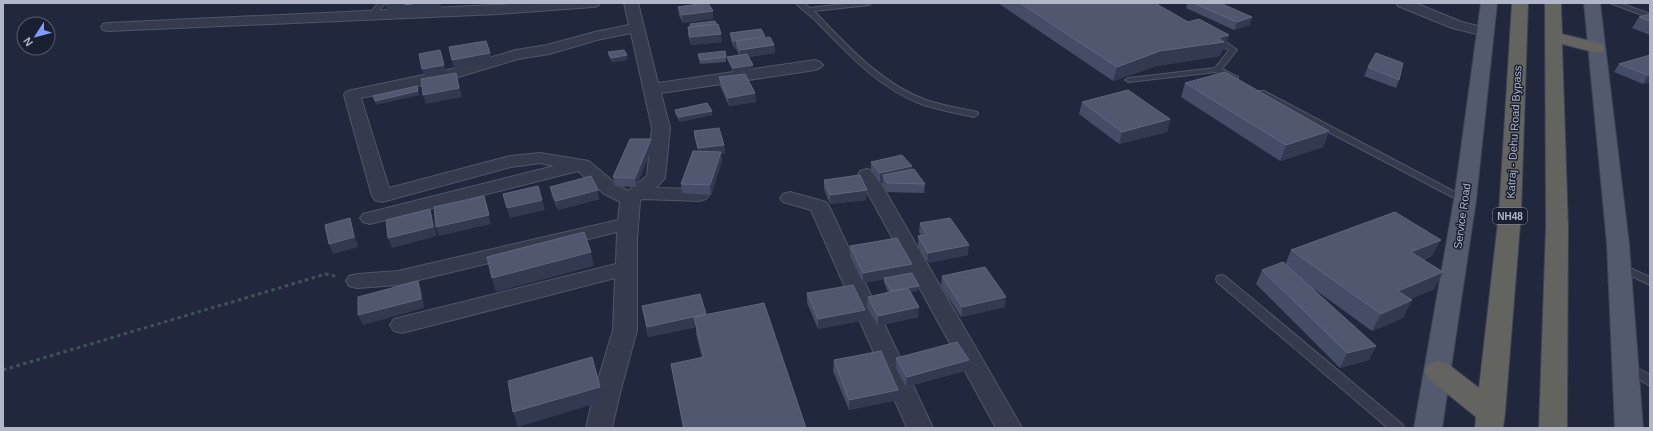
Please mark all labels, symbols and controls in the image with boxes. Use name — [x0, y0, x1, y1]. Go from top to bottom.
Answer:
north arrow — [16, 16, 56, 56]
text: N — [21, 35, 35, 49]
street label: Katraj - Dehu Road Bypass — [1505, 65, 1524, 199]
street label: Service Road — [1451, 182, 1473, 250]
road number: NH48 — [1493, 208, 1527, 224]

